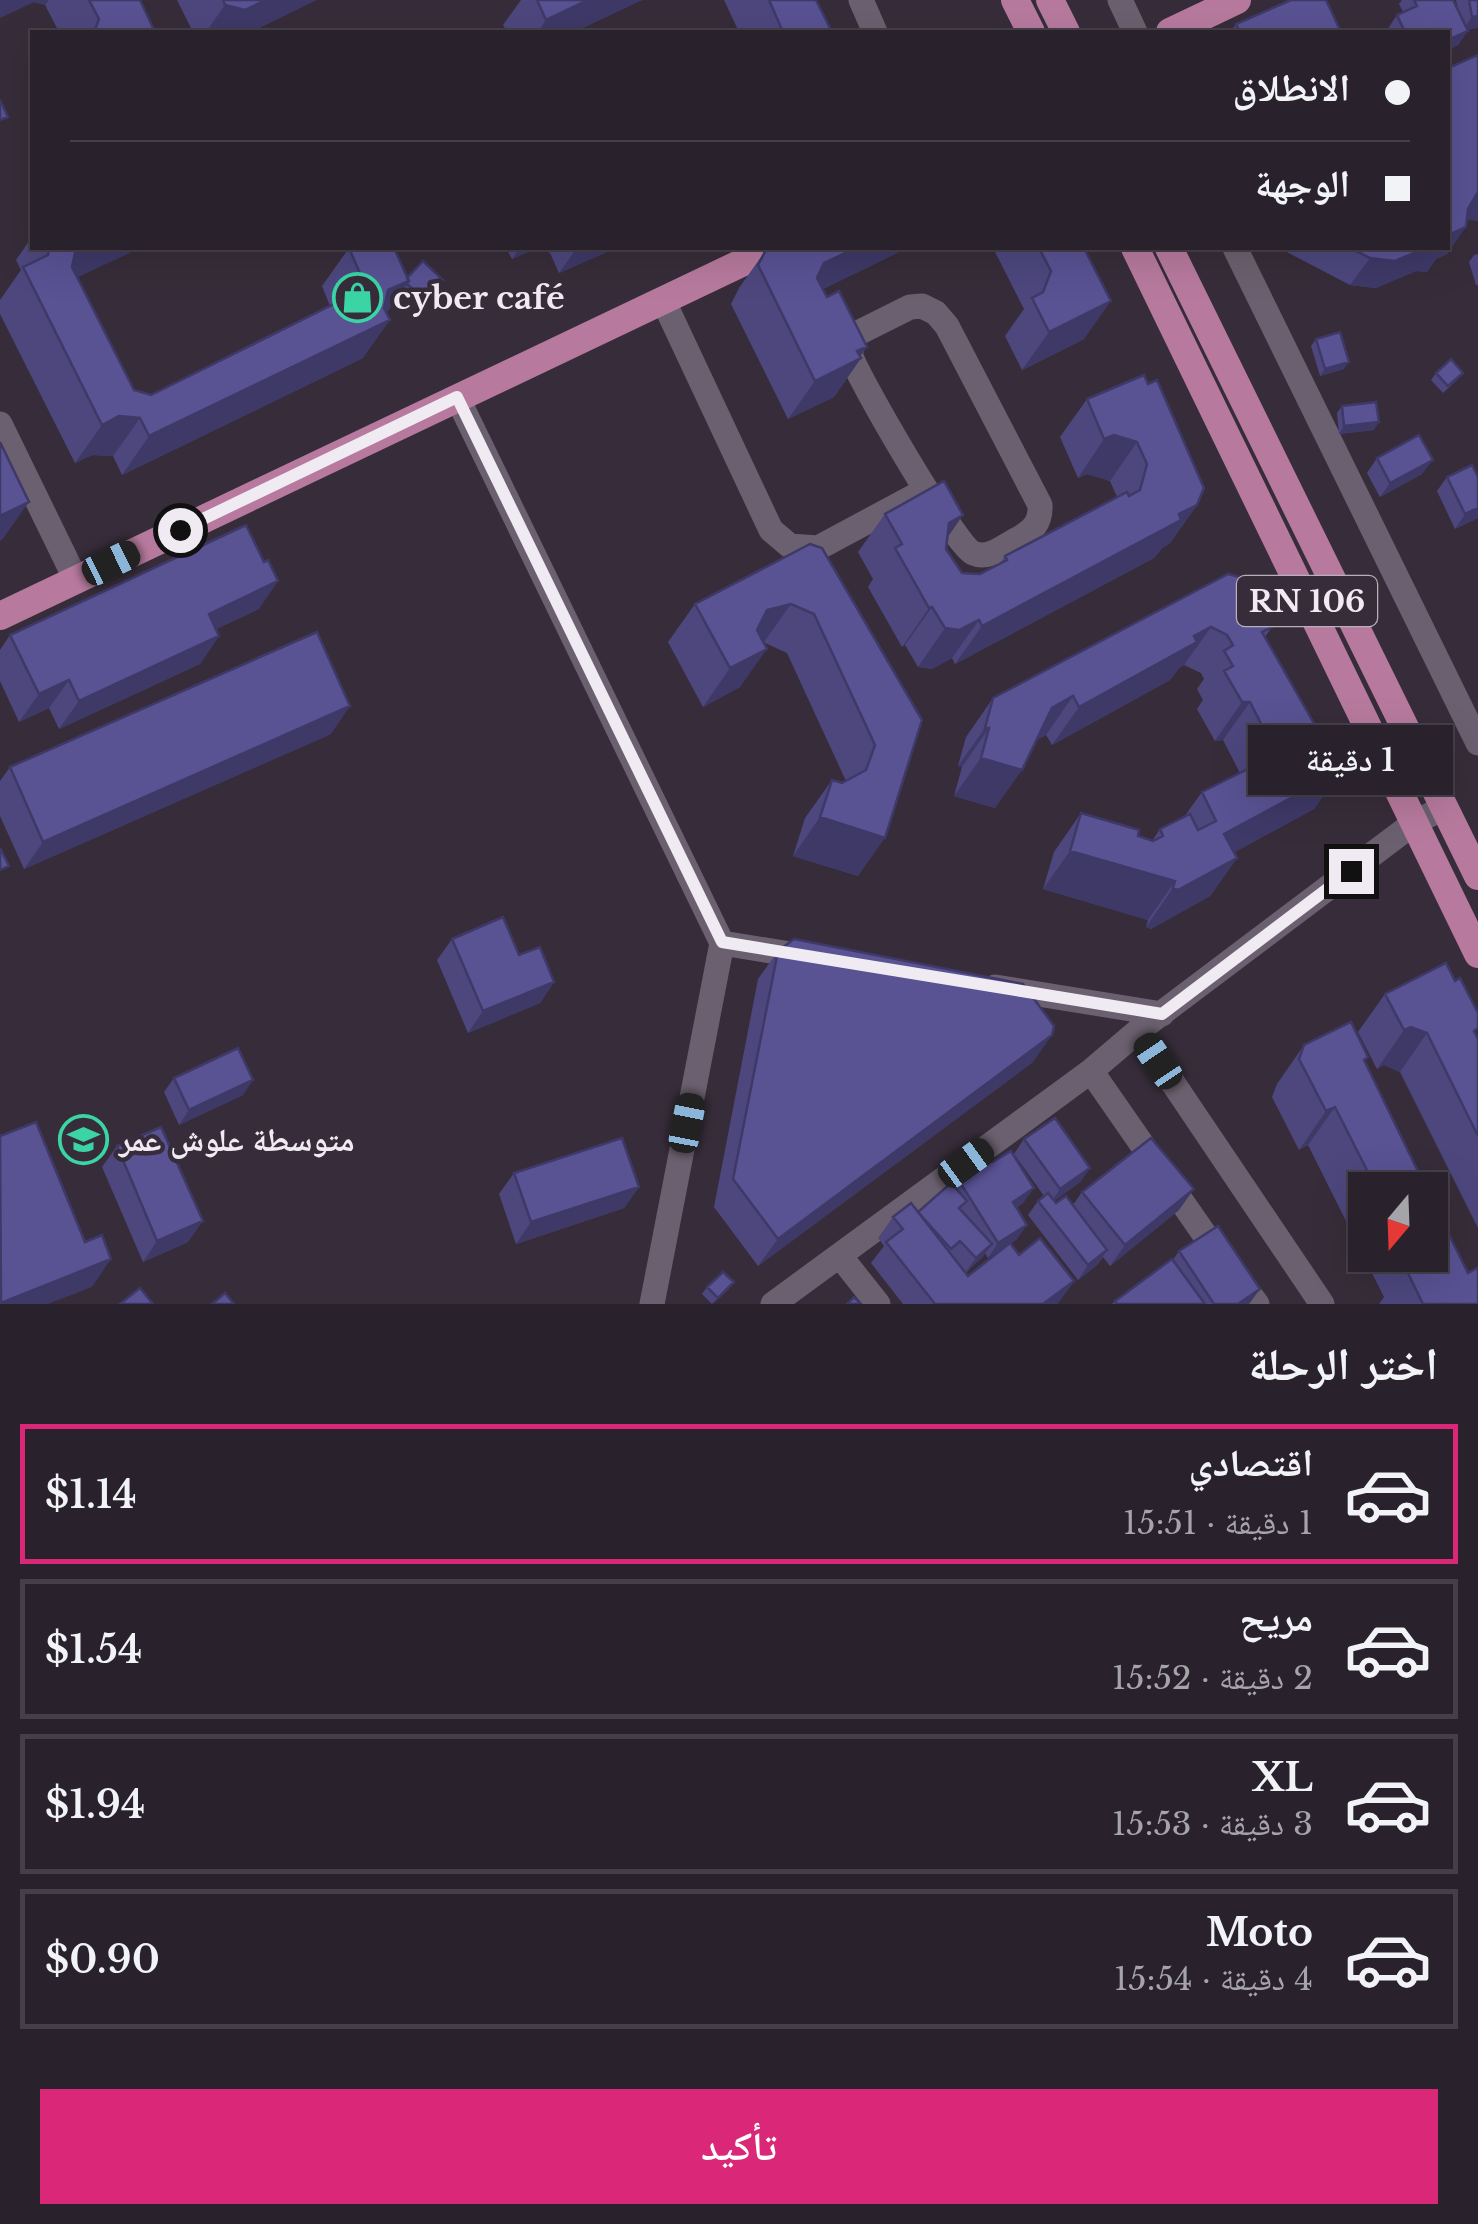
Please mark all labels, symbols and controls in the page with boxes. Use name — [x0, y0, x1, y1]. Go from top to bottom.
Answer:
text: الانطلاق — [1232, 64, 1350, 111]
text: الوجهة — [1255, 160, 1350, 207]
shop icon: cyber café — [332, 272, 384, 324]
place label: cyber café — [393, 278, 565, 318]
route start — [158, 508, 203, 553]
car — [77, 536, 145, 590]
road number: RN 106 — [1237, 576, 1377, 626]
callout: 1 دقيقة — [1248, 726, 1454, 796]
text: 1 دقيقة — [1306, 740, 1395, 780]
route end — [1329, 849, 1374, 894]
car — [1129, 1028, 1187, 1094]
car — [667, 1091, 707, 1155]
school or university icon: متوسطة علوش عمر — [58, 1114, 110, 1166]
place label: متوسطة علوش عمر — [117, 1120, 355, 1160]
car — [933, 1133, 999, 1193]
north arrow — [1348, 1172, 1448, 1272]
map controls — [1348, 1172, 1448, 1272]
text: اختر الرحلة — [1249, 1336, 1438, 1392]
text: اقتصادي — [1189, 1439, 1313, 1486]
icon: car — [1343, 1449, 1433, 1539]
text: $1.14 — [45, 1471, 137, 1518]
text: 1 دقيقة · 15:51 — [1123, 1503, 1313, 1543]
text: مريح — [1239, 1594, 1313, 1641]
icon: car — [1343, 1604, 1433, 1694]
text: $1.54 — [45, 1626, 142, 1673]
text: 2 دقيقة · 15:52 — [1112, 1658, 1313, 1698]
text: XL — [1252, 1754, 1313, 1801]
icon: car — [1343, 1759, 1433, 1849]
text: $1.94 — [45, 1781, 145, 1828]
text: 3 دقيقة · 15:53 — [1112, 1804, 1313, 1844]
text: Moto — [1206, 1909, 1313, 1956]
icon: car — [1343, 1914, 1433, 2004]
text: $0.90 — [45, 1936, 160, 1983]
text: 4 دقيقة · 15:54 — [1114, 1959, 1313, 1999]
button: تأكيد — [40, 2089, 1438, 2204]

